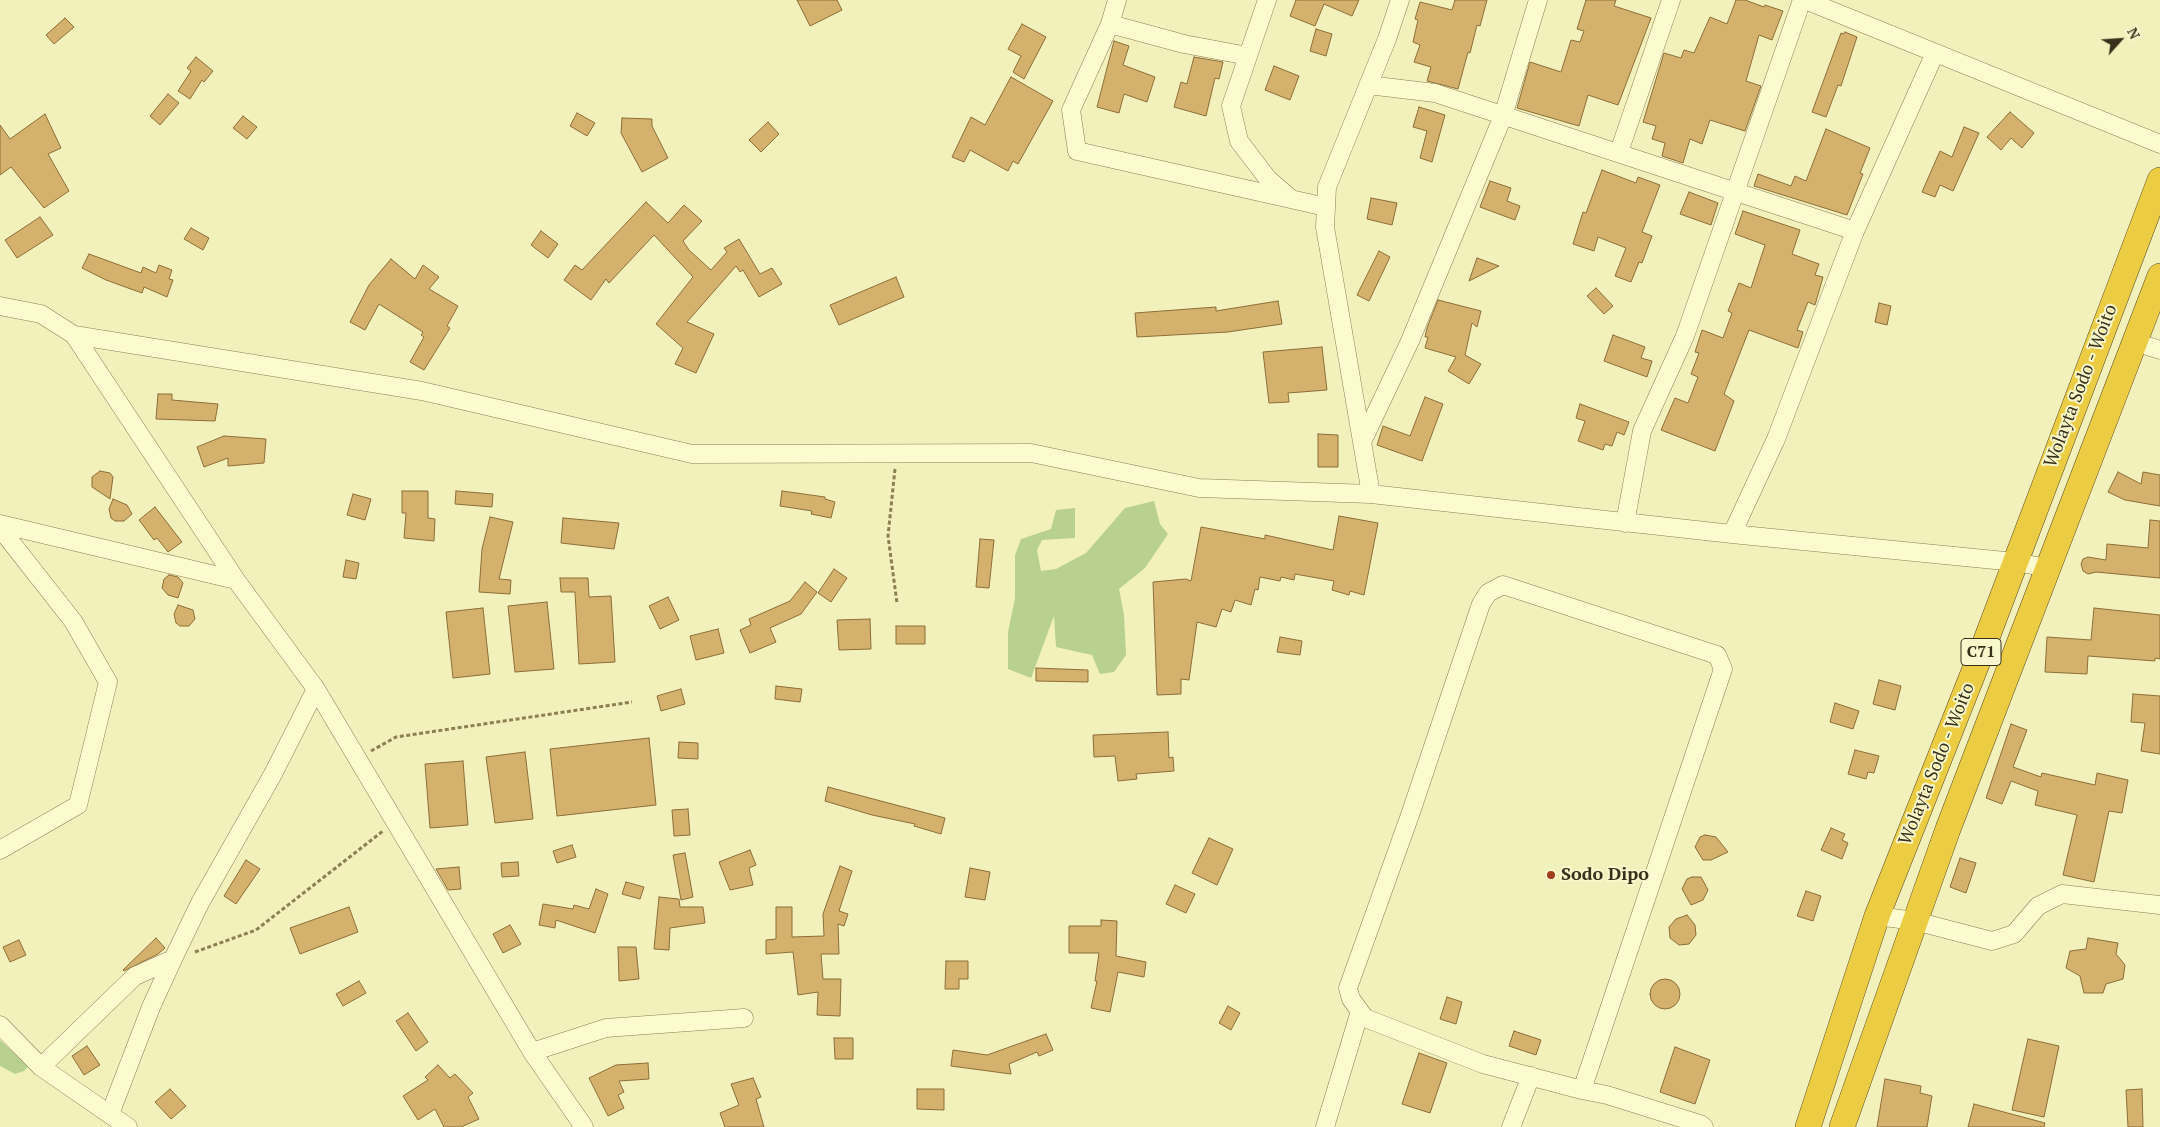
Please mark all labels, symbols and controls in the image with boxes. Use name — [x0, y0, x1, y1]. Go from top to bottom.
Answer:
north arrow — [2095, 15, 2145, 65]
text: N — [2123, 24, 2145, 42]
street label: Wolayta Sodo - Woito — [2040, 301, 2122, 471]
road number: C71 — [1961, 638, 2001, 666]
street label: Wolayta Sodo - Woito — [1895, 680, 1979, 848]
place label: Sodo Dipo — [1561, 864, 1649, 886]
marker: Sodo Dipo — [1545, 869, 1557, 881]

